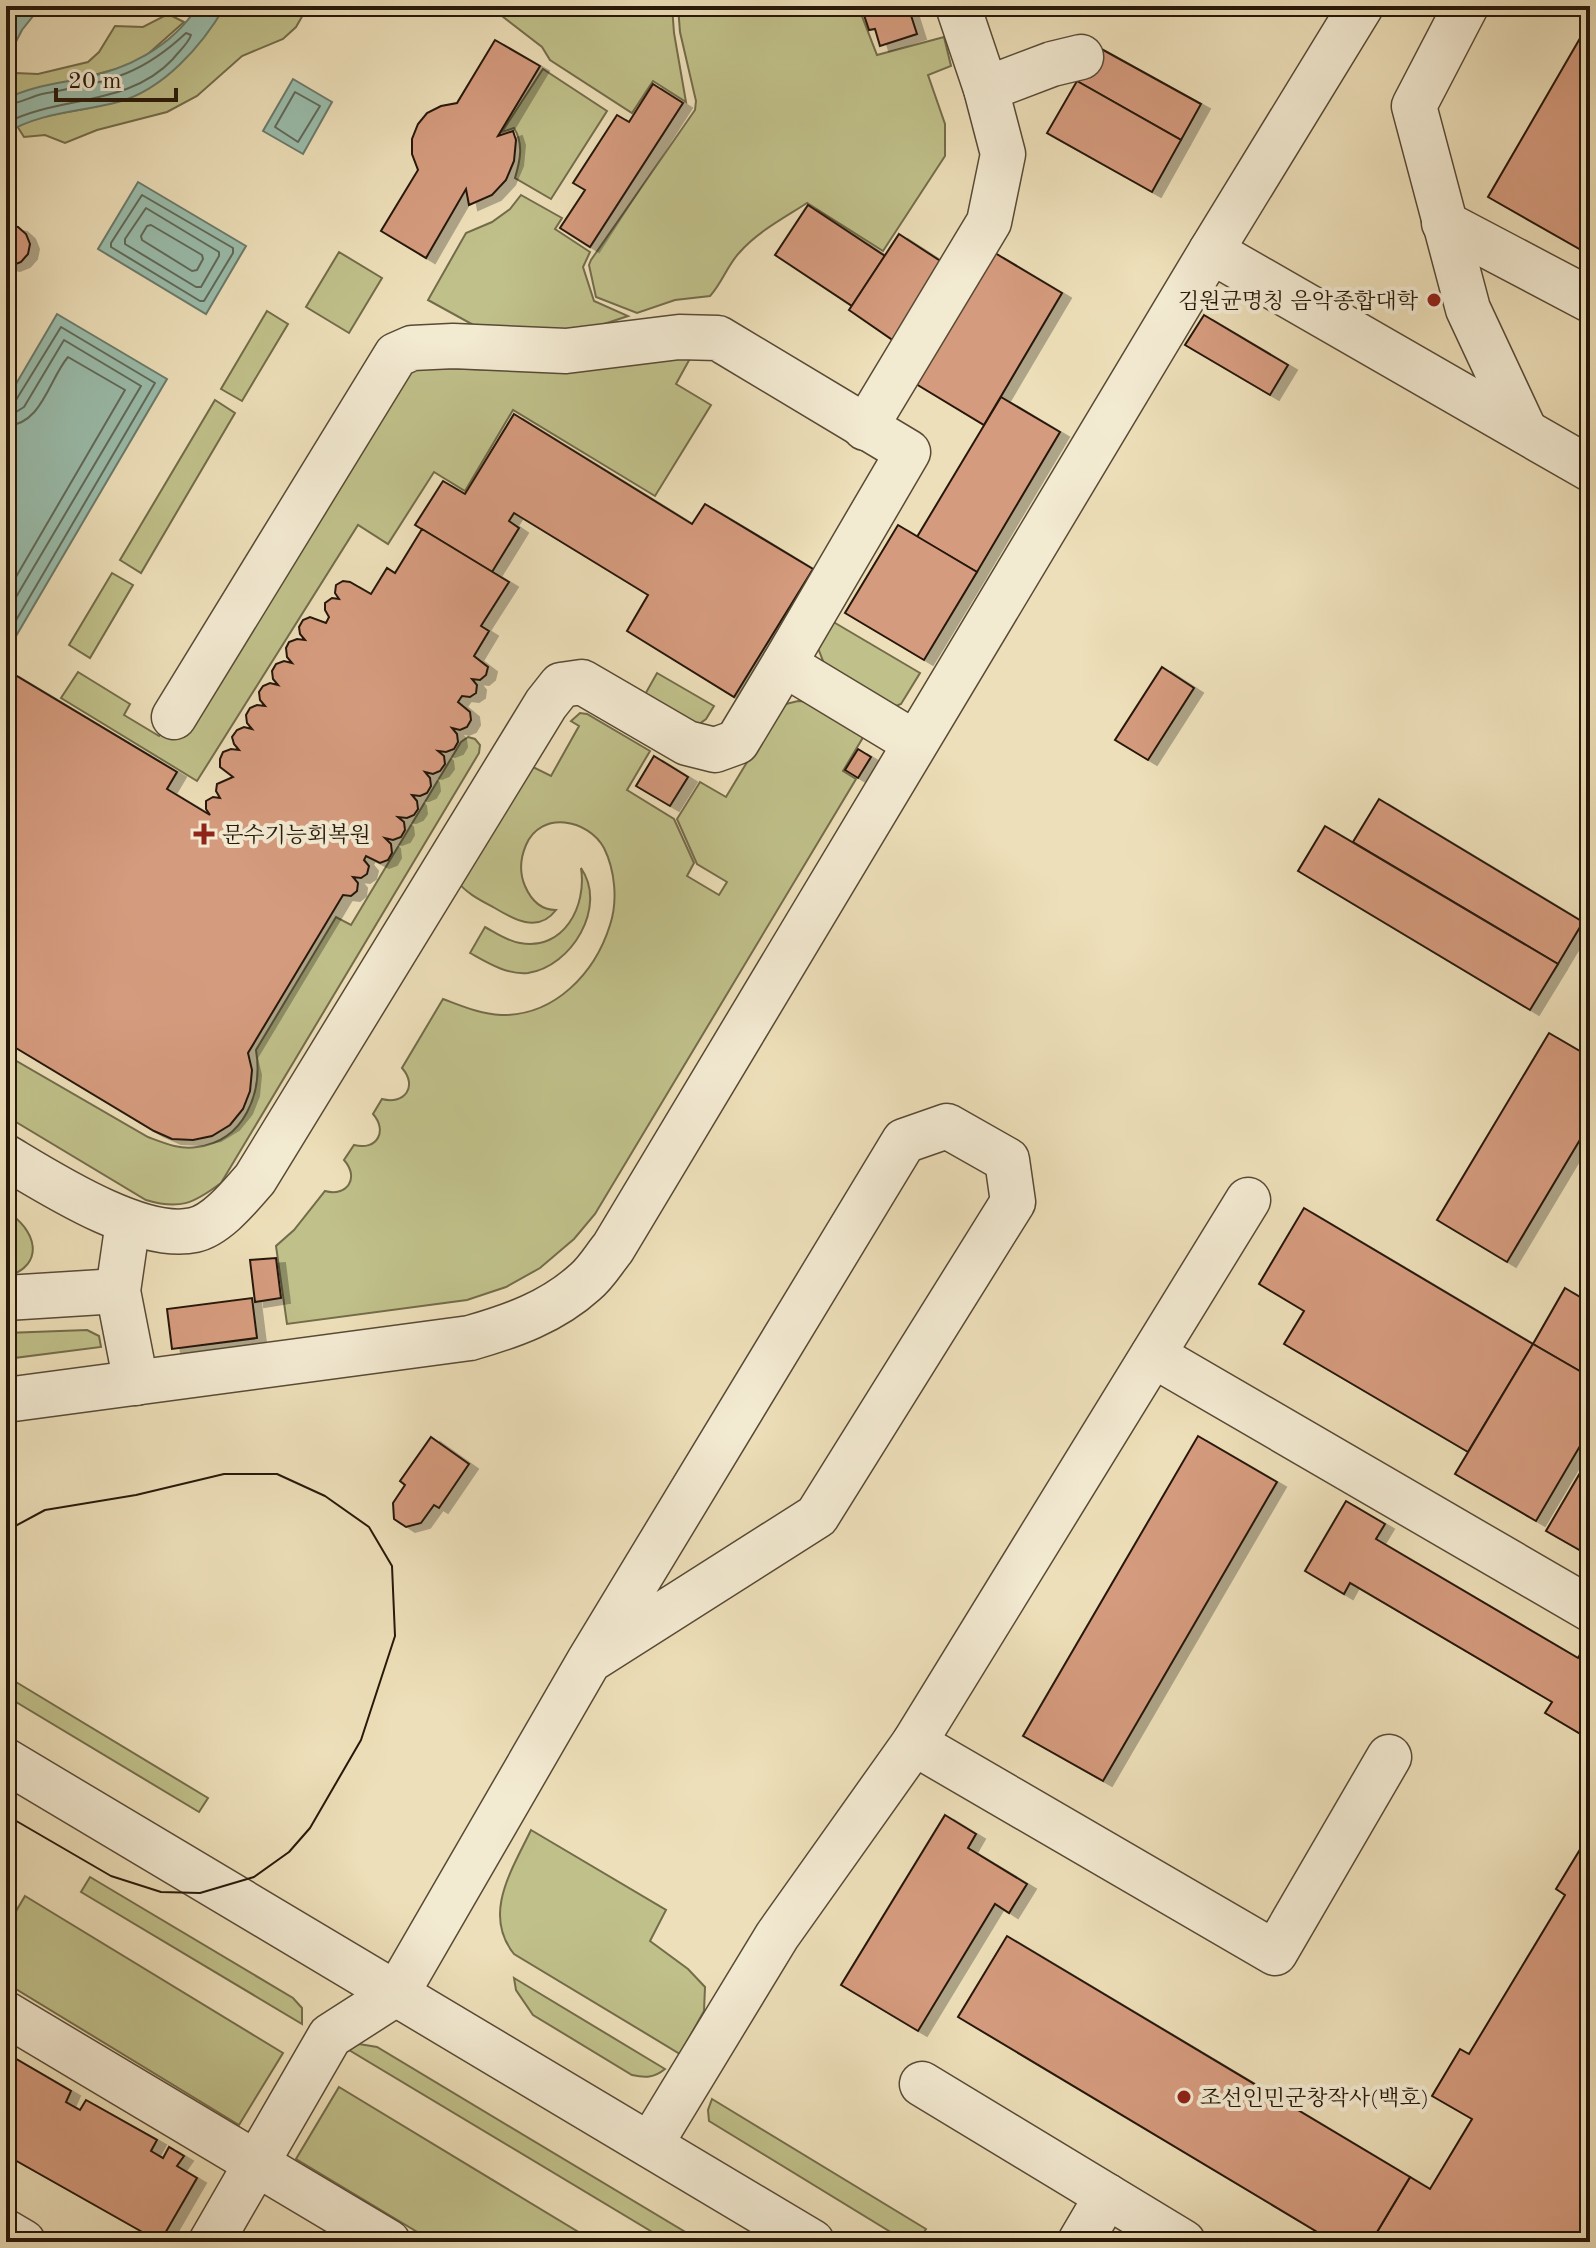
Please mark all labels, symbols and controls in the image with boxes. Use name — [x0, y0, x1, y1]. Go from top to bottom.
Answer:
scale bar — [56, 52, 176, 102]
text: 20 m — [68, 70, 122, 94]
place label: 김원균명칭 음악종합대학 — [1178, 290, 1419, 313]
marker: 김원균명칭 음악종합대학 — [1425, 291, 1443, 309]
marker: 문수기능회복원 — [193, 823, 215, 845]
place label: 문수기능회복원 — [222, 823, 371, 847]
place label: 조선인민군창작사(백호) — [1200, 2087, 1429, 2110]
marker: 조선인민군창작사(백호) — [1175, 2088, 1193, 2106]

